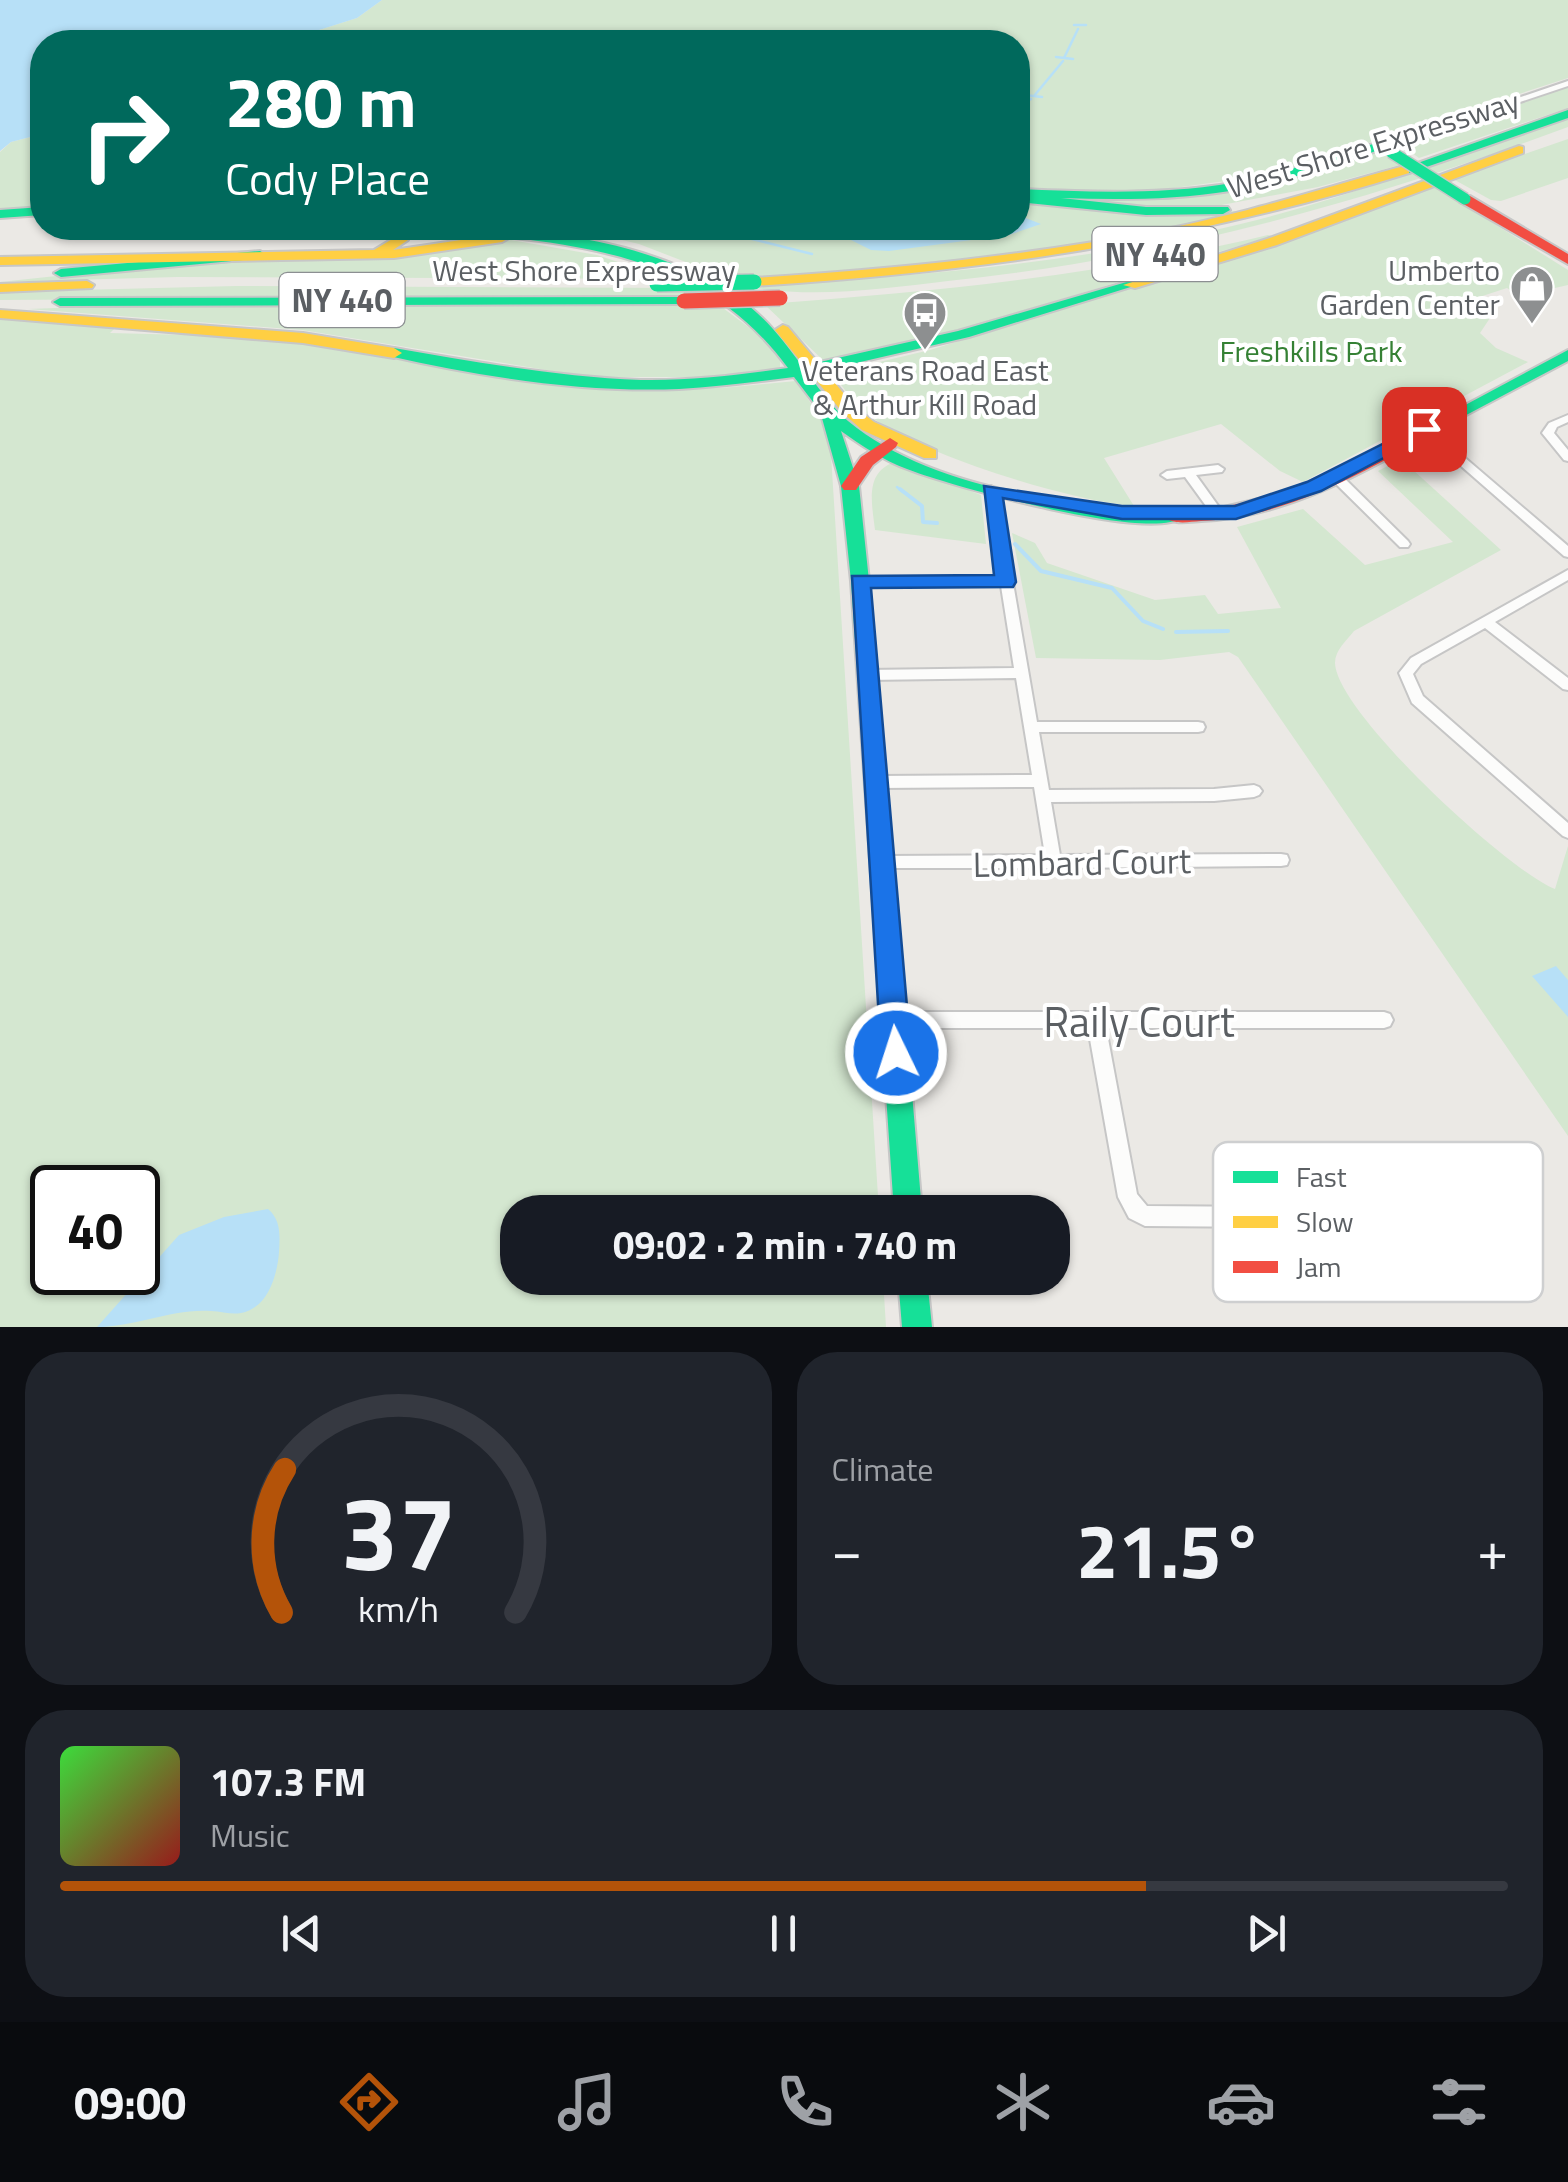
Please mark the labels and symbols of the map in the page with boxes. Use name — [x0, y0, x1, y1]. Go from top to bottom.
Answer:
street label: West Shore Expressway — [1221, 78, 1525, 210]
road number: NY 440 — [1092, 227, 1218, 281]
street label: West Shore Expressway — [432, 247, 736, 293]
place label: Umberto Garden Center — [1320, 247, 1500, 327]
shop icon: Umberto Garden Center — [1509, 264, 1555, 325]
road number: NY 440 — [280, 273, 404, 327]
bus stop icon: Veterans Road East & Arthur Kill Road — [902, 290, 948, 351]
park label: Freshkills Park — [1219, 328, 1403, 374]
place label: Veterans Road East & Arthur Kill Road — [802, 347, 1049, 427]
pin — [1382, 387, 1467, 472]
street label: Lombard Court — [972, 833, 1192, 891]
street label: Raily Court — [1043, 989, 1235, 1053]
position arrow — [844, 1001, 948, 1105]
legend — [1213, 1142, 1543, 1302]
text: Fast — [1296, 1155, 1347, 1198]
speed limit sign: 40 — [30, 1165, 160, 1295]
text: Slow — [1296, 1200, 1354, 1243]
text: Jam — [1296, 1245, 1342, 1288]

